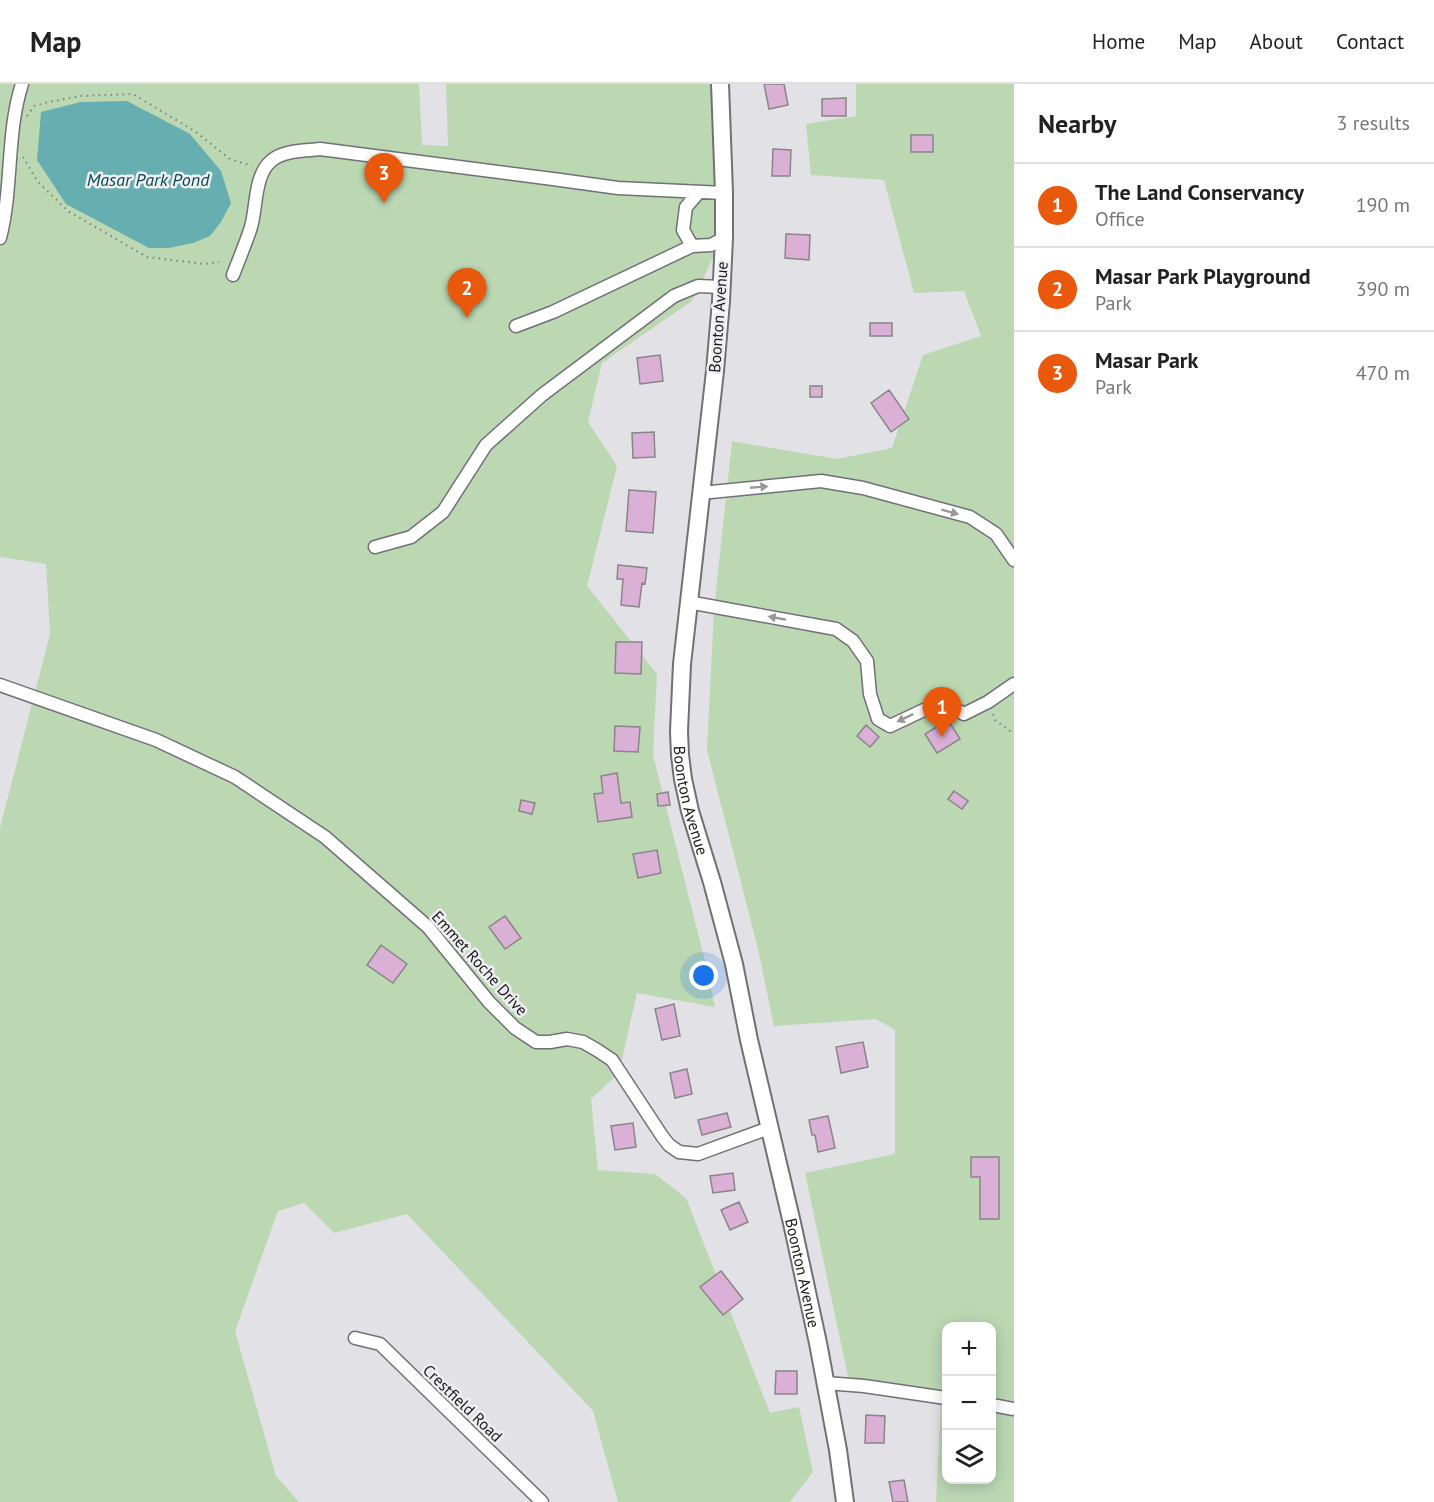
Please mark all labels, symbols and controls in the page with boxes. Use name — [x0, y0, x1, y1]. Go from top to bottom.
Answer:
text: Map — [30, 23, 81, 60]
text: Home — [1092, 28, 1145, 55]
text: Map — [1178, 28, 1217, 55]
text: About — [1250, 28, 1303, 55]
text: Contact — [1336, 28, 1404, 55]
text: Nearby — [1038, 107, 1116, 140]
text: 3 results — [1337, 110, 1410, 136]
pin: 3 — [364, 154, 404, 203]
water label: Masar Park Pond — [87, 168, 210, 191]
text: The Land Conservancy — [1095, 178, 1304, 206]
text: 1 — [1052, 192, 1063, 218]
text: 190 m — [1356, 192, 1410, 218]
text: Office — [1095, 206, 1145, 232]
street label: Boonton Avenue — [704, 261, 732, 373]
text: Masar Park Playground — [1095, 262, 1311, 290]
pin: 2 — [448, 268, 486, 318]
text: 2 — [1052, 276, 1063, 302]
text: 390 m — [1356, 276, 1410, 302]
text: Park — [1095, 290, 1132, 316]
text: Masar Park — [1095, 346, 1198, 374]
text: 3 — [1052, 360, 1063, 386]
text: 470 m — [1356, 360, 1410, 386]
text: Park — [1095, 374, 1132, 400]
one-way arrow — [749, 482, 768, 492]
one-way arrow — [941, 507, 959, 517]
one-way arrow — [768, 613, 787, 622]
pin: 1 — [922, 688, 962, 737]
one-way arrow — [897, 714, 914, 723]
street label: Boonton Avenue — [670, 745, 713, 857]
street label: Emmet Roche Drive — [428, 907, 532, 1019]
your location — [689, 961, 718, 990]
street label: Boonton Avenue — [781, 1216, 824, 1330]
map controls — [942, 1322, 996, 1484]
button: + — [942, 1322, 996, 1376]
street label: Crestfield Road — [419, 1360, 507, 1446]
button: − — [942, 1376, 996, 1430]
button: layers — [942, 1430, 996, 1484]

